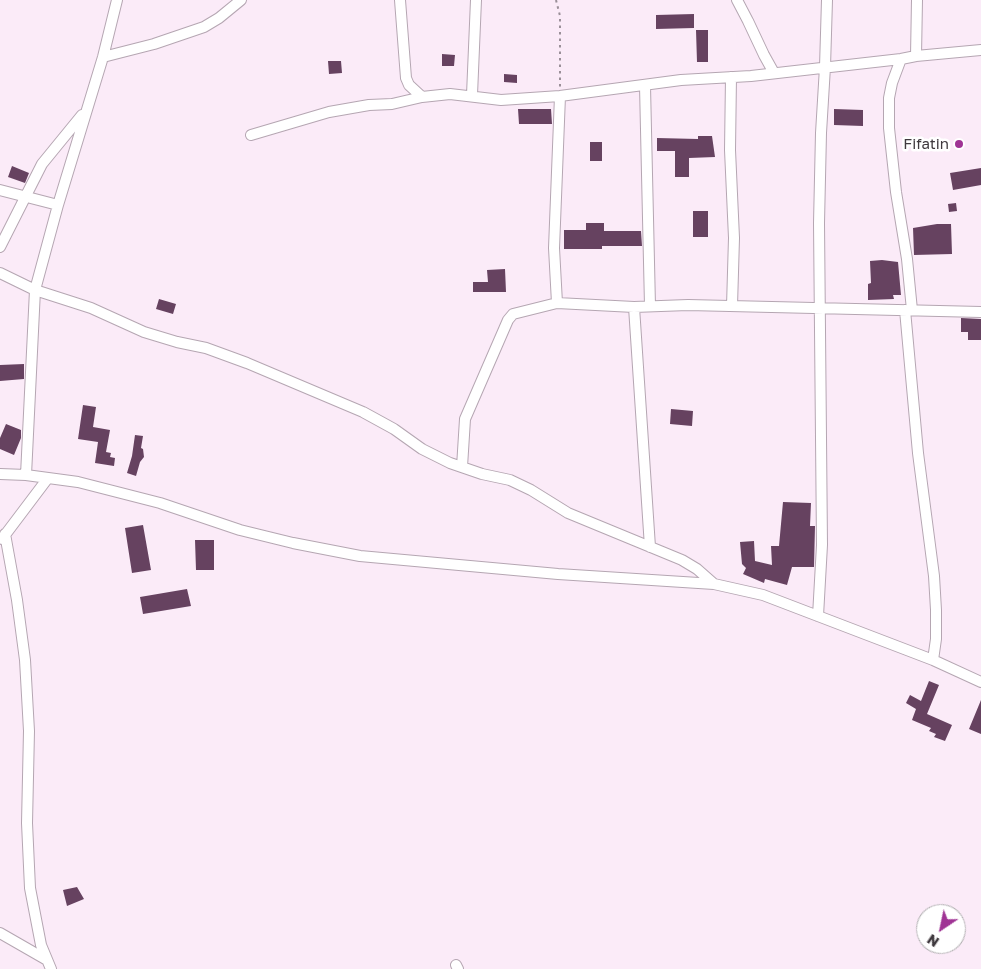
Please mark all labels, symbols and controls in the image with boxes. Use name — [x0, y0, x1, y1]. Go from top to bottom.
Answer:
place label: Fifatin — [903, 135, 949, 153]
marker: Fifatin — [953, 138, 965, 150]
north arrow — [916, 904, 966, 954]
text: N — [924, 931, 942, 951]

